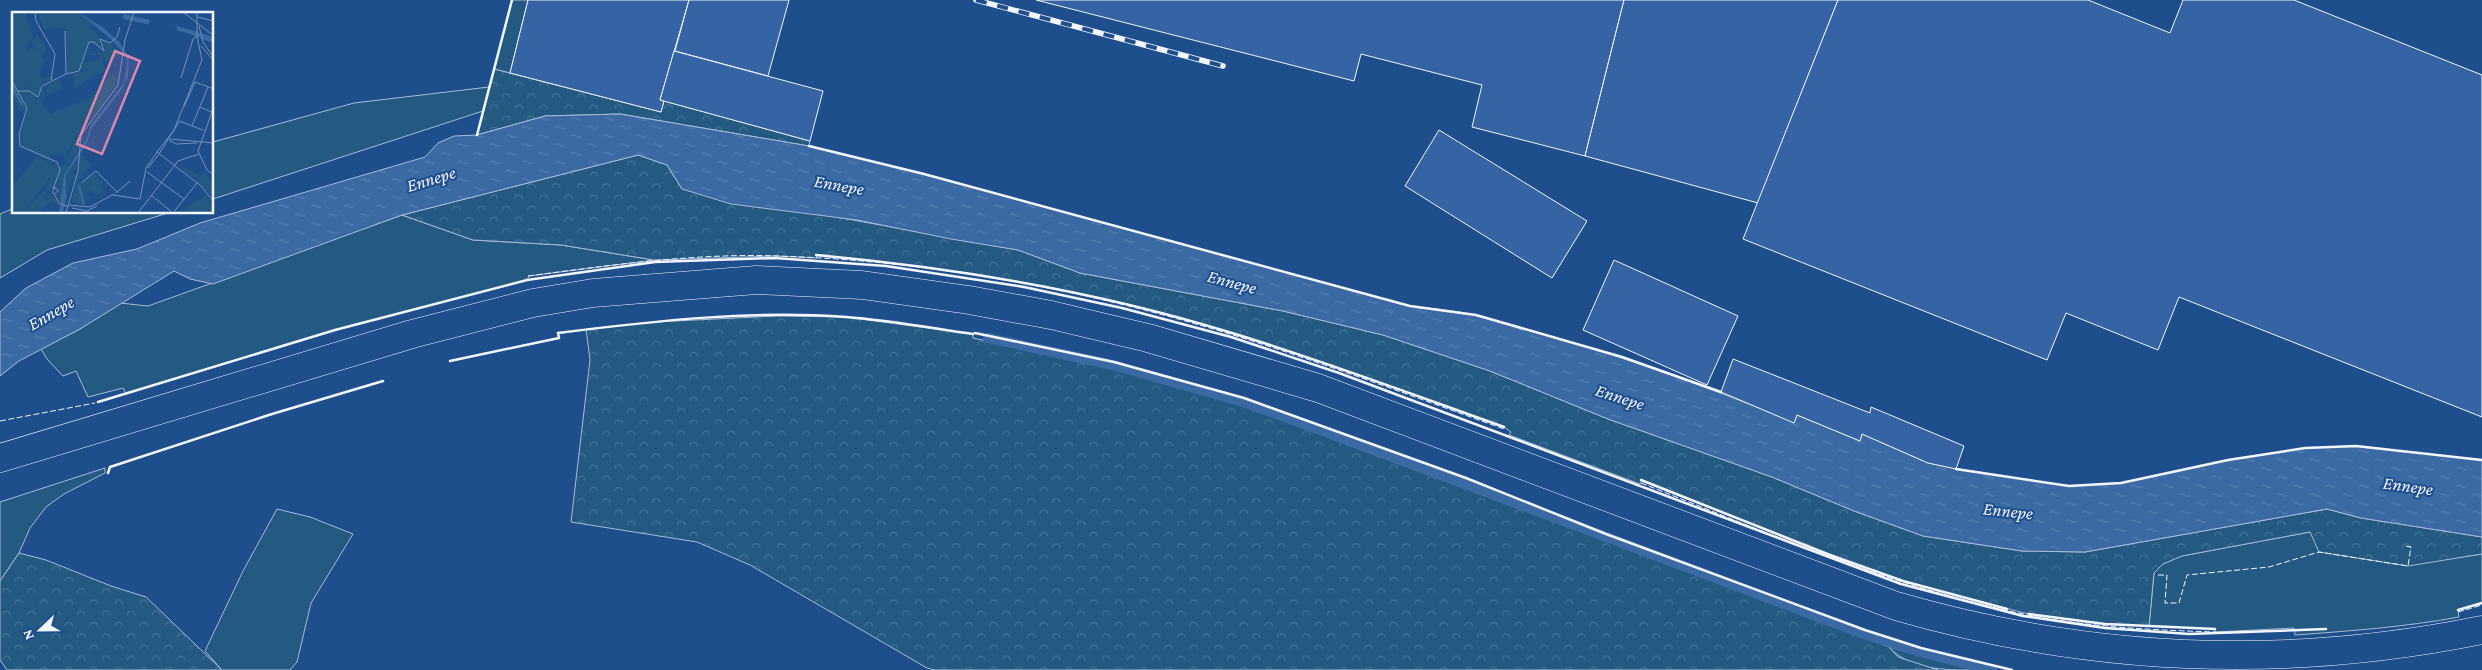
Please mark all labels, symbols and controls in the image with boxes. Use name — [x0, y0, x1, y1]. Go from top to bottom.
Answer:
inset map — [12, 12, 214, 214]
water label: Ennepe — [404, 162, 458, 196]
water label: Ennepe — [813, 171, 866, 199]
water label: Ennepe — [1205, 266, 1259, 298]
water label: Ennepe — [24, 292, 78, 334]
water label: Ennepe — [1593, 380, 1647, 414]
water label: Ennepe — [2382, 473, 2434, 499]
water label: Ennepe — [1982, 498, 2034, 524]
north arrow — [15, 605, 65, 655]
text: N — [19, 627, 37, 642]

